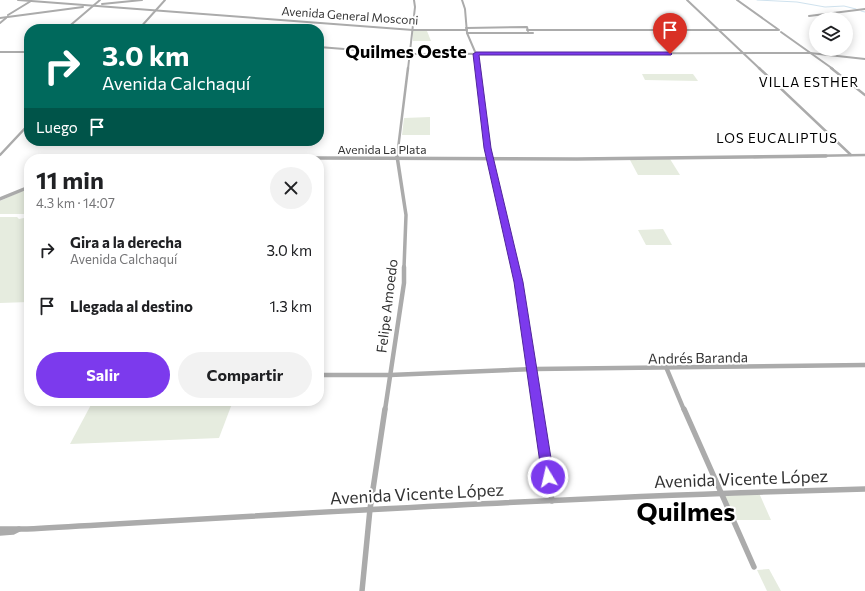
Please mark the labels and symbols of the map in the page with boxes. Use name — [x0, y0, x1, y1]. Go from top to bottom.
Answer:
street label: Avenida General Mosconi — [281, 3, 419, 27]
pin — [653, 13, 687, 54]
district label: Quilmes Oeste — [345, 40, 467, 62]
district label: VILLA ESTHER — [759, 74, 859, 90]
district label: LOS EUCALIPTUS — [716, 130, 838, 146]
street label: Avenida La Plata — [337, 142, 427, 156]
street label: Felipe Amoedo — [372, 258, 401, 354]
street label: Andrés Baranda — [648, 348, 748, 367]
position arrow — [527, 456, 569, 498]
street label: Avenida Vicente López — [654, 465, 828, 492]
street label: Avenida Vicente López — [329, 478, 504, 509]
district label: Quilmes — [637, 495, 735, 526]

